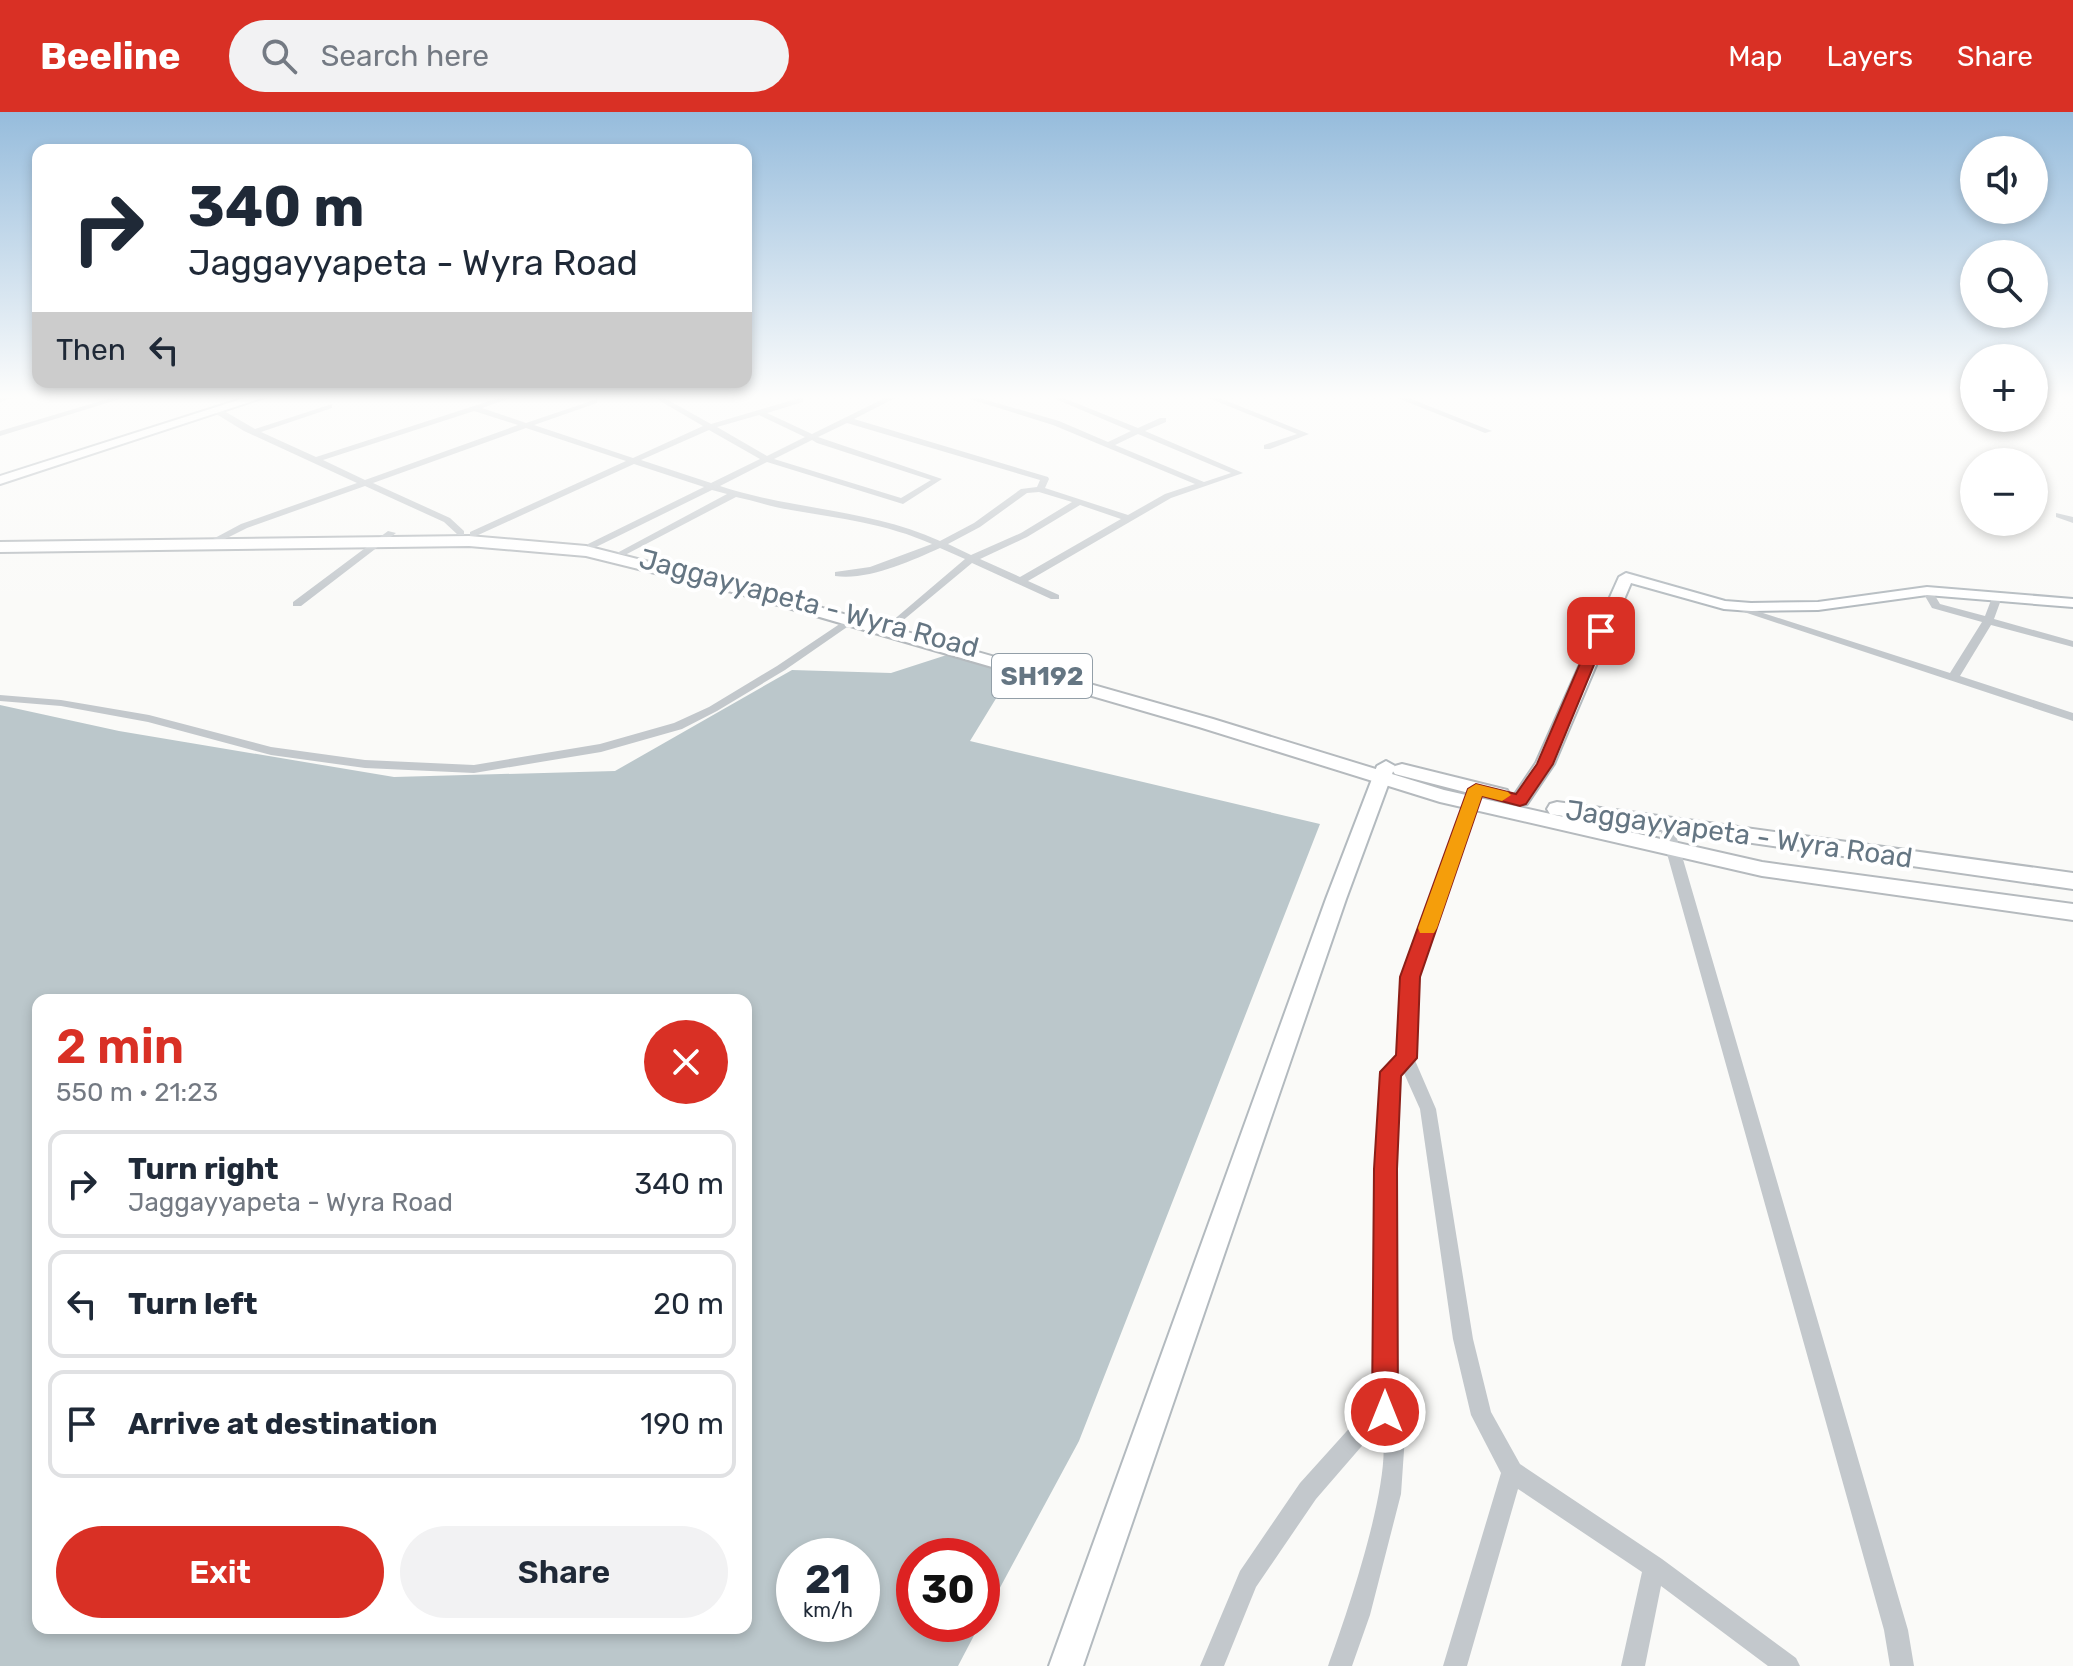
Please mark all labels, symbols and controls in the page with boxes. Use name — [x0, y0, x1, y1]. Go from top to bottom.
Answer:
search box — [229, 20, 789, 92]
text: Beeline — [40, 33, 181, 79]
icon: search — [257, 34, 301, 78]
text: Search here — [321, 38, 489, 74]
text: Map — [1728, 40, 1783, 73]
text: Layers — [1827, 40, 1913, 73]
text: Share — [1957, 40, 2033, 73]
map controls — [1960, 136, 2048, 536]
button: sound — [1960, 136, 2048, 224]
text: 340 m — [188, 174, 364, 240]
icon: right — [56, 176, 160, 280]
button: search — [1960, 240, 2048, 328]
text: Jaggayyapeta - Wyra Road — [188, 241, 638, 284]
icon: left — [142, 328, 186, 372]
text: Then — [56, 332, 126, 368]
button: + — [1960, 344, 2048, 432]
button: − — [1960, 448, 2048, 536]
street label: Jaggayyapeta - Wyra Road — [636, 542, 982, 664]
pin — [1567, 597, 1635, 665]
icon: arrive — [1579, 609, 1623, 653]
road number: SH192 — [992, 654, 1092, 698]
street label: Jaggayyapeta - Wyra Road — [1563, 793, 1915, 875]
text: 2 min — [56, 1018, 184, 1075]
button: close — [644, 1020, 728, 1104]
text: 550 m · 21:23 — [56, 1077, 218, 1108]
text: Turn right — [128, 1151, 279, 1187]
icon: right — [60, 1162, 104, 1206]
text: 340 m — [634, 1166, 724, 1202]
text: Jaggayyapeta - Wyra Road — [128, 1187, 453, 1218]
icon: left — [60, 1282, 104, 1326]
text: Turn left — [128, 1286, 258, 1322]
text: 20 m — [653, 1286, 724, 1322]
position arrow — [1343, 1370, 1427, 1454]
icon: arrive — [60, 1402, 104, 1446]
text: Arrive at destination — [128, 1406, 438, 1442]
text: 190 m — [640, 1406, 724, 1442]
button: Exit — [56, 1526, 384, 1618]
button: Share — [400, 1526, 728, 1618]
speed limit sign: 30 — [896, 1538, 1000, 1642]
text: 21 — [805, 1556, 851, 1603]
text: km/h — [803, 1598, 853, 1622]

